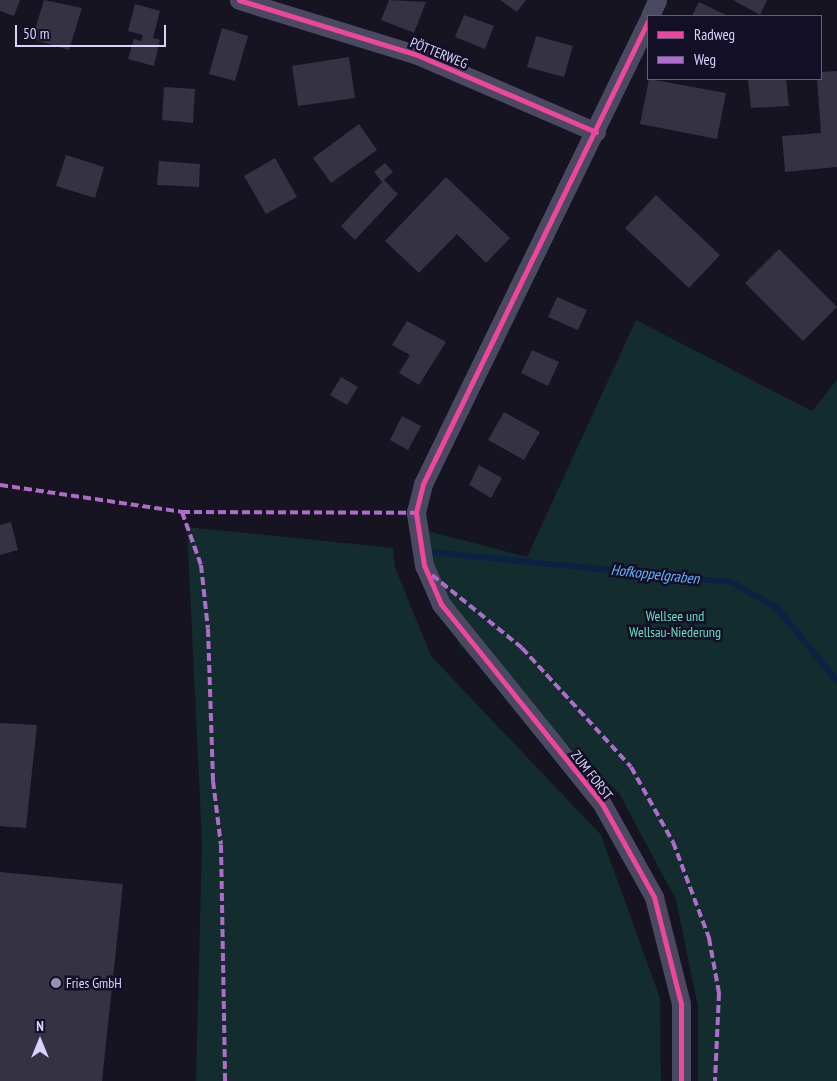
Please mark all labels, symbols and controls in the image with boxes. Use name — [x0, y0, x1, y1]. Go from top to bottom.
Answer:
scale bar — [18, 15, 169, 47]
legend — [647, 15, 822, 80]
text: 50 m — [23, 24, 49, 43]
text: Radweg — [694, 25, 735, 44]
street label: PÖTTERWEG — [408, 34, 470, 72]
text: Weg — [694, 50, 716, 69]
water label: Hofkoppelgraben — [610, 560, 700, 588]
park label: Wellsee und Wellsau-Niederung — [629, 608, 721, 640]
street label: ZUM FORST — [568, 747, 616, 803]
place label: Fries GmbH — [66, 975, 122, 991]
marker: Fries GmbH — [50, 977, 62, 989]
north arrow — [15, 1016, 65, 1066]
text: N — [36, 1017, 44, 1035]

